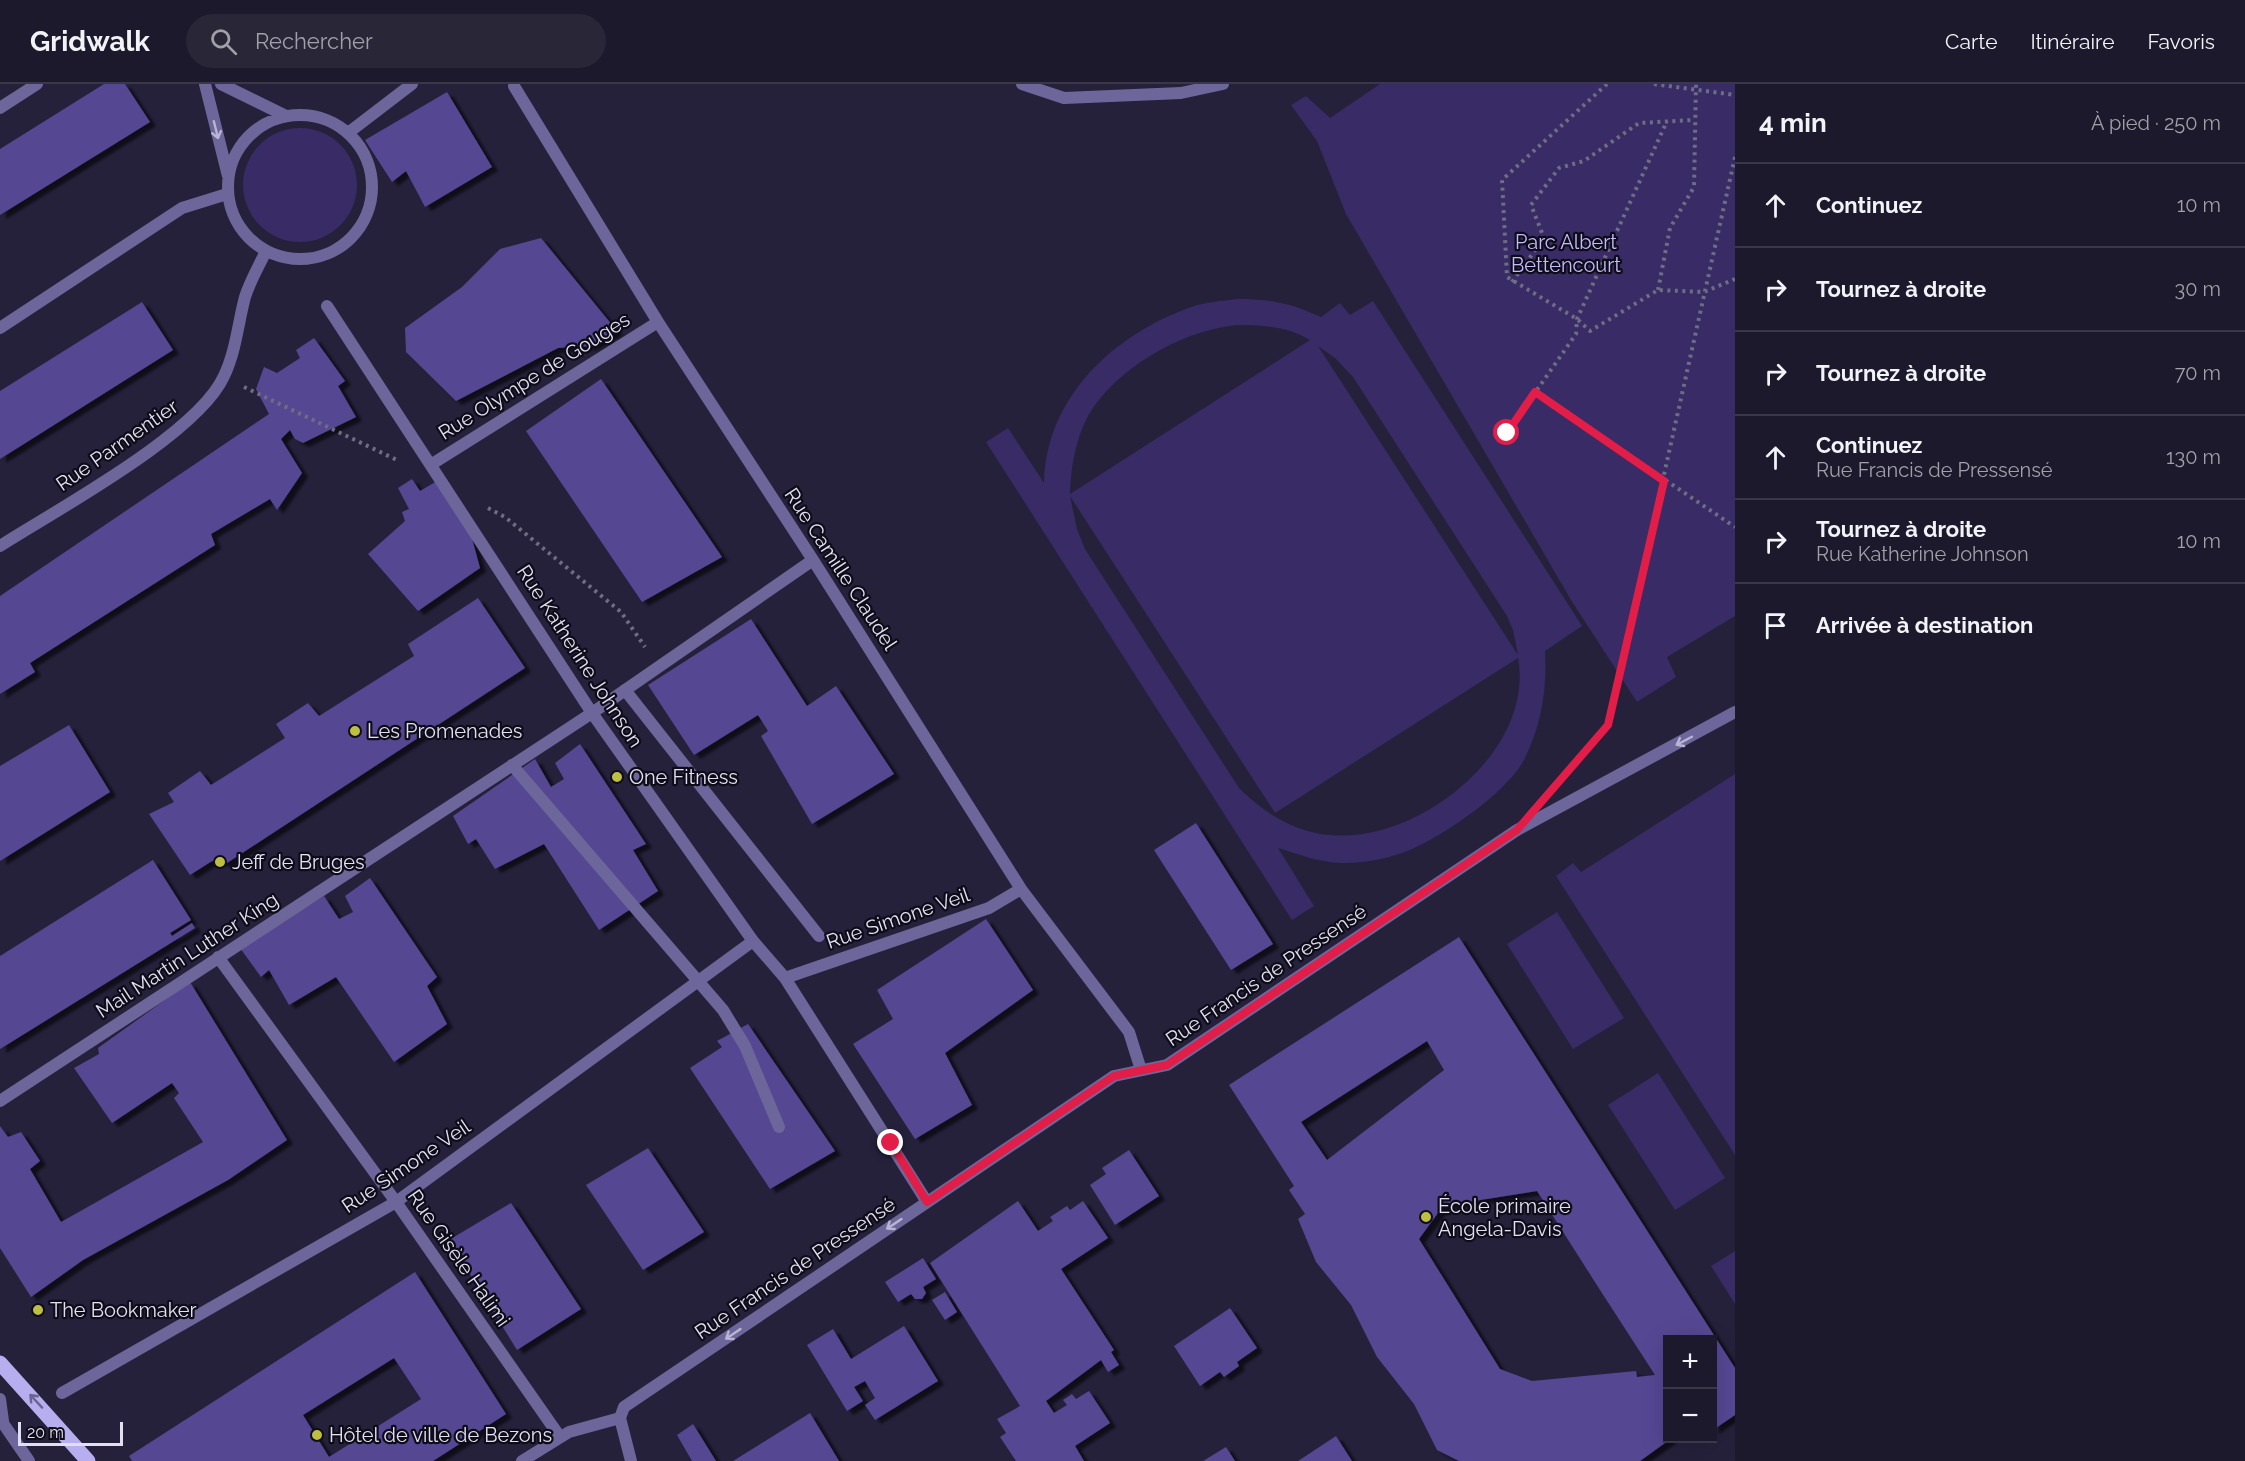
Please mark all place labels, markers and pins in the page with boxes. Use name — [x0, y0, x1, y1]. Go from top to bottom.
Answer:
place label: Les Promenades — [367, 719, 523, 743]
marker: Les Promenades — [348, 724, 362, 738]
place label: One Fitness — [629, 765, 738, 789]
marker: One Fitness — [610, 770, 624, 784]
place label: Jeff de Bruges — [232, 850, 365, 874]
marker: Jeff de Bruges — [213, 855, 227, 869]
place label: École primaire Angela-Davis — [1438, 1194, 1571, 1241]
marker: École primaire Angela-Davis — [1419, 1210, 1433, 1224]
place label: The Bookmaker — [50, 1298, 197, 1322]
marker: The Bookmaker — [31, 1303, 45, 1317]
place label: Hôtel de ville de Bezons — [329, 1423, 552, 1447]
marker: Hôtel de ville de Bezons — [310, 1428, 324, 1442]

